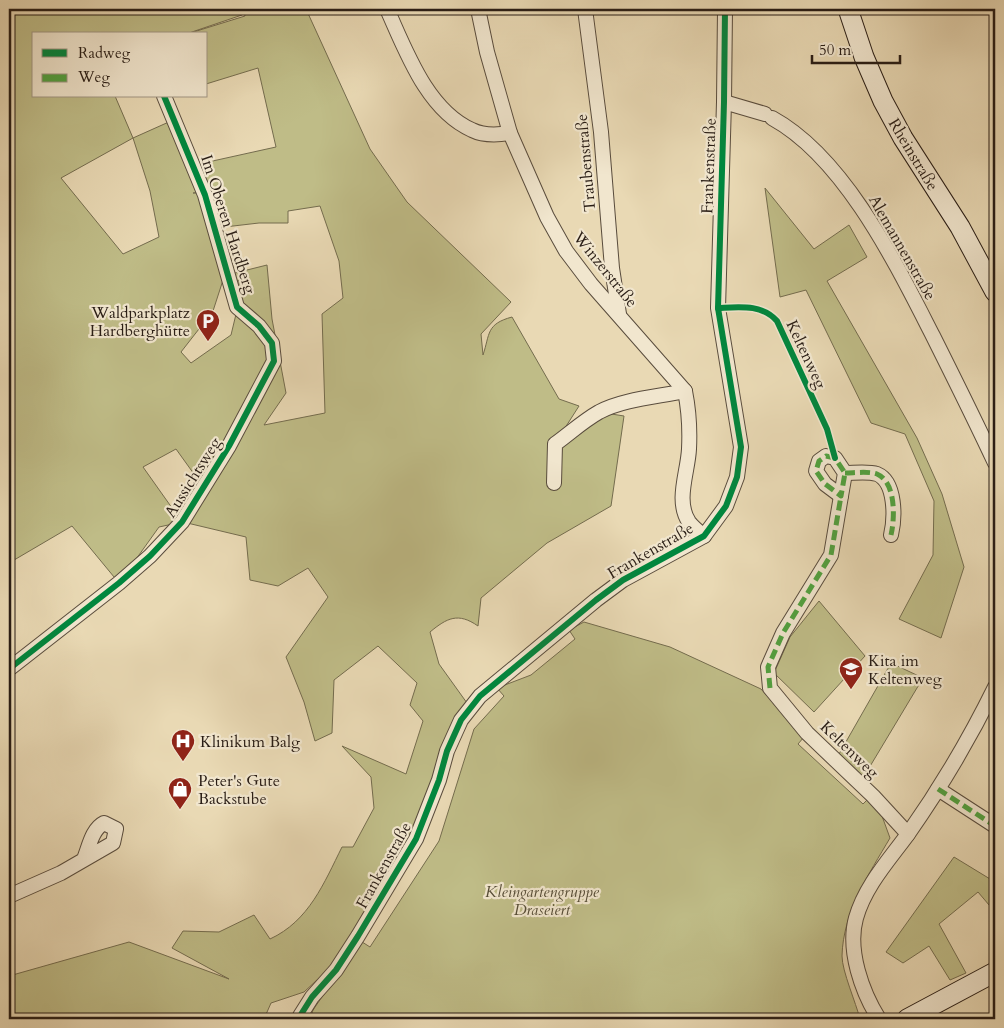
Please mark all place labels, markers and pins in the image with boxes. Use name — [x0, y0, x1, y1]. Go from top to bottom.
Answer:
place label: Waldparkplatz Hardberghütte — [90, 302, 190, 342]
parking icon: Waldparkplatz Hardberghütte — [195, 308, 221, 342]
place label: Kita im Keltenweg — [868, 650, 942, 690]
school or university icon: Kita im Keltenweg — [838, 656, 864, 690]
hospital icon: Klinikum Balg — [170, 728, 196, 762]
place label: Klinikum Balg — [200, 731, 300, 753]
place label: Peter's Gute Backstube — [198, 770, 280, 810]
shop icon: Peter's Gute Backstube — [167, 776, 193, 810]

